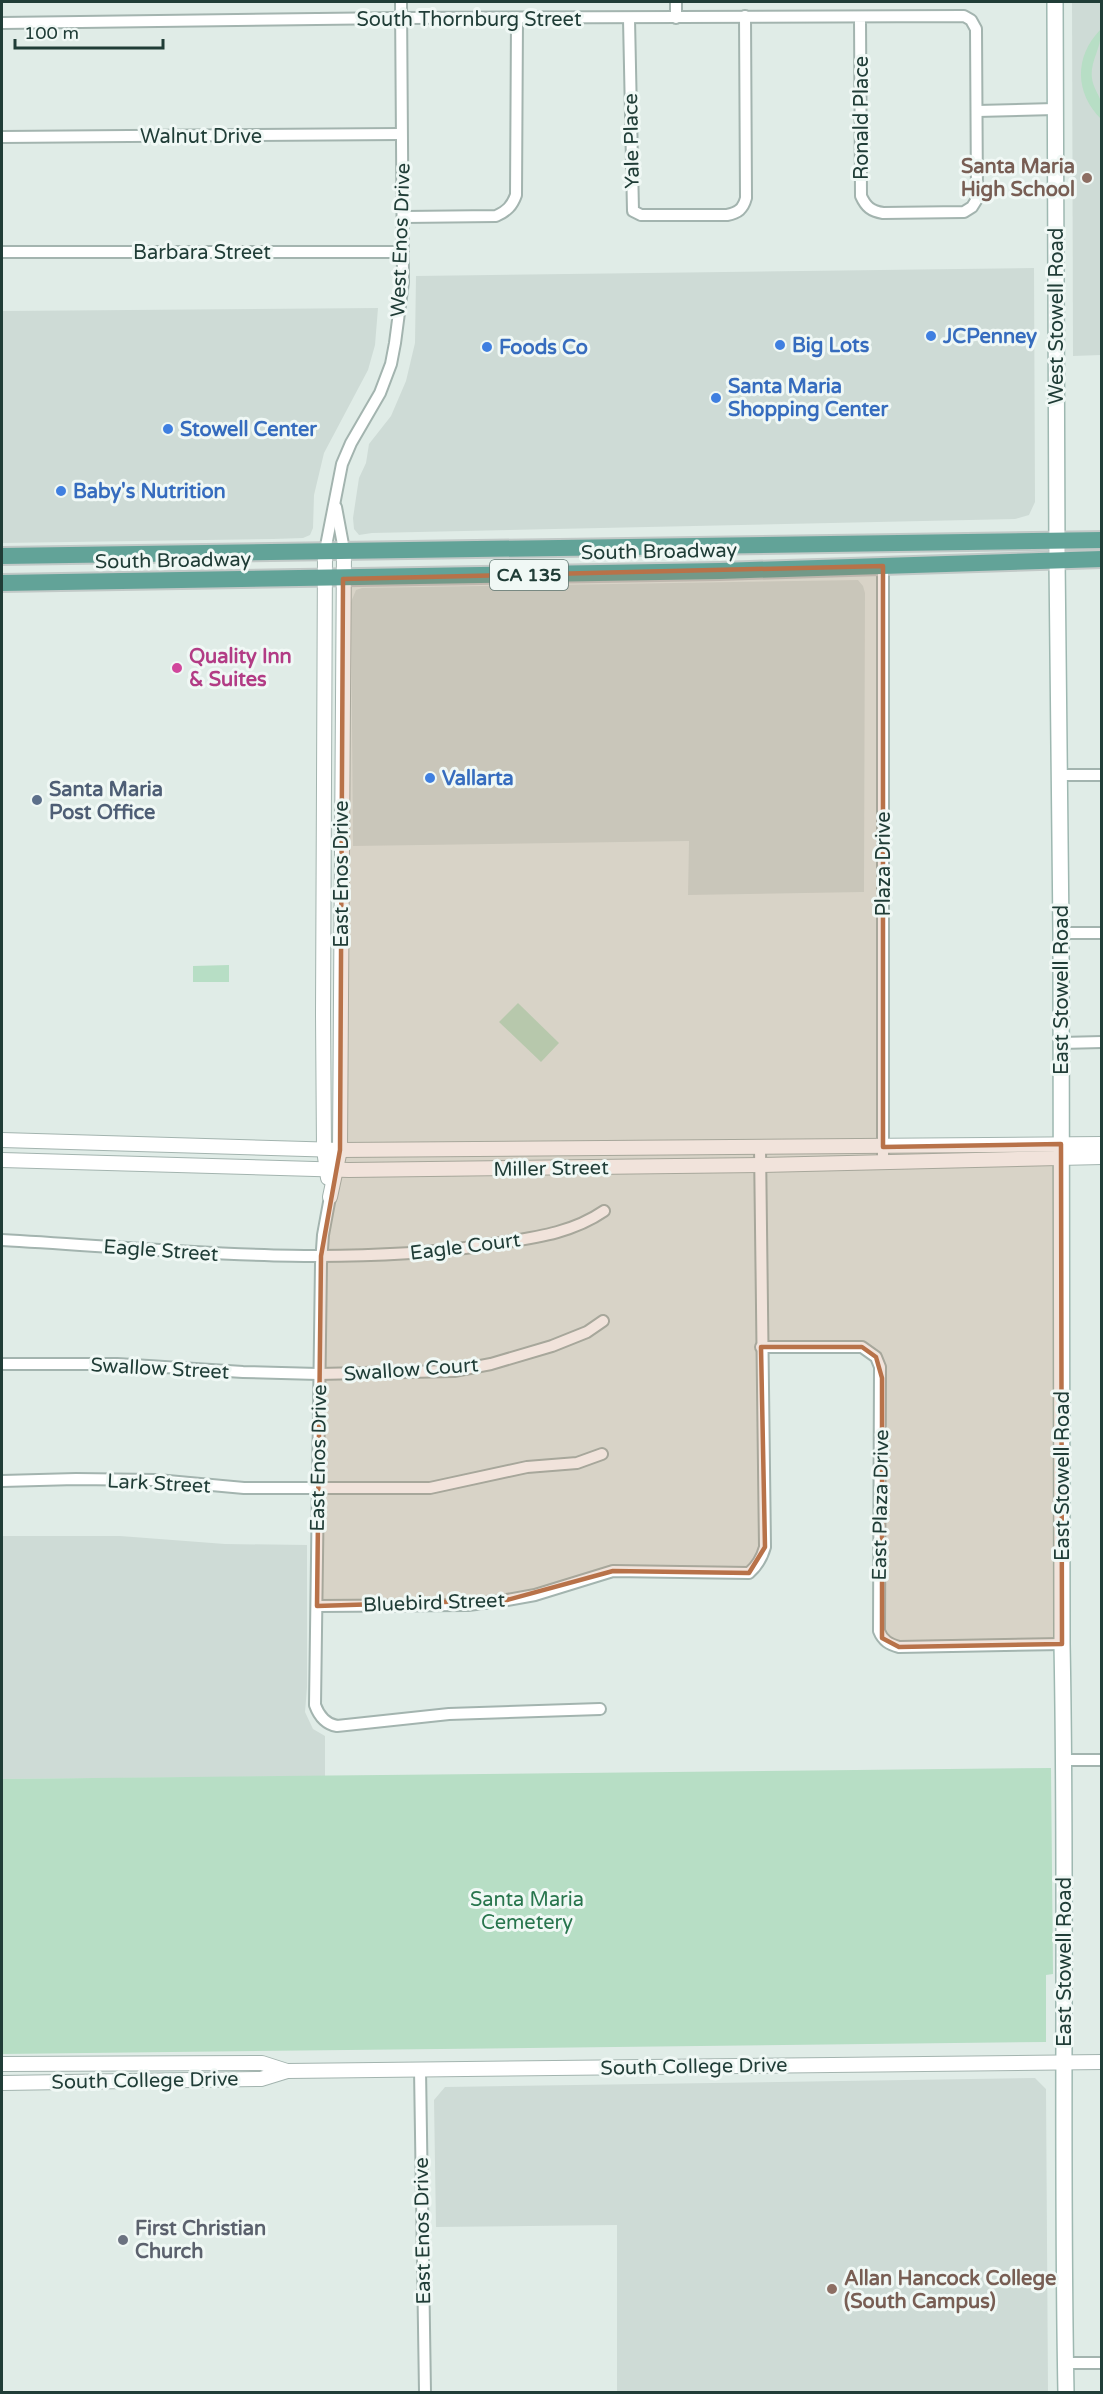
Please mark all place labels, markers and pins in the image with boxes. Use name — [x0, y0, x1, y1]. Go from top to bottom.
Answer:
place label: Santa Maria High School — [961, 155, 1075, 202]
marker: Santa Maria High School — [1080, 171, 1094, 185]
place label: JCPenney — [942, 325, 1037, 349]
marker: JCPenney — [924, 329, 938, 343]
place label: Big Lots — [792, 334, 870, 358]
place label: Foods Co — [499, 336, 588, 360]
marker: Big Lots — [773, 338, 787, 352]
marker: Foods Co — [480, 340, 494, 354]
place label: Santa Maria Shopping Center — [728, 375, 888, 422]
marker: Santa Maria Shopping Center — [709, 391, 723, 405]
place label: Stowell Center — [180, 418, 317, 442]
marker: Stowell Center — [161, 422, 175, 436]
place label: Baby's Nutrition — [73, 480, 226, 504]
marker: Baby's Nutrition — [54, 484, 68, 498]
place label: Quality Inn & Suites — [189, 645, 292, 692]
marker: Quality Inn & Suites — [170, 661, 184, 675]
place label: Vallarta — [442, 767, 514, 791]
marker: Vallarta — [423, 771, 437, 785]
place label: Santa Maria Post Office — [49, 778, 163, 825]
marker: Santa Maria Post Office — [30, 793, 44, 807]
place label: First Christian Church — [135, 2217, 266, 2264]
marker: First Christian Church — [116, 2233, 130, 2247]
place label: Allan Hancock College (South Campus) — [844, 2267, 1056, 2314]
marker: Allan Hancock College (South Campus) — [825, 2282, 839, 2296]

